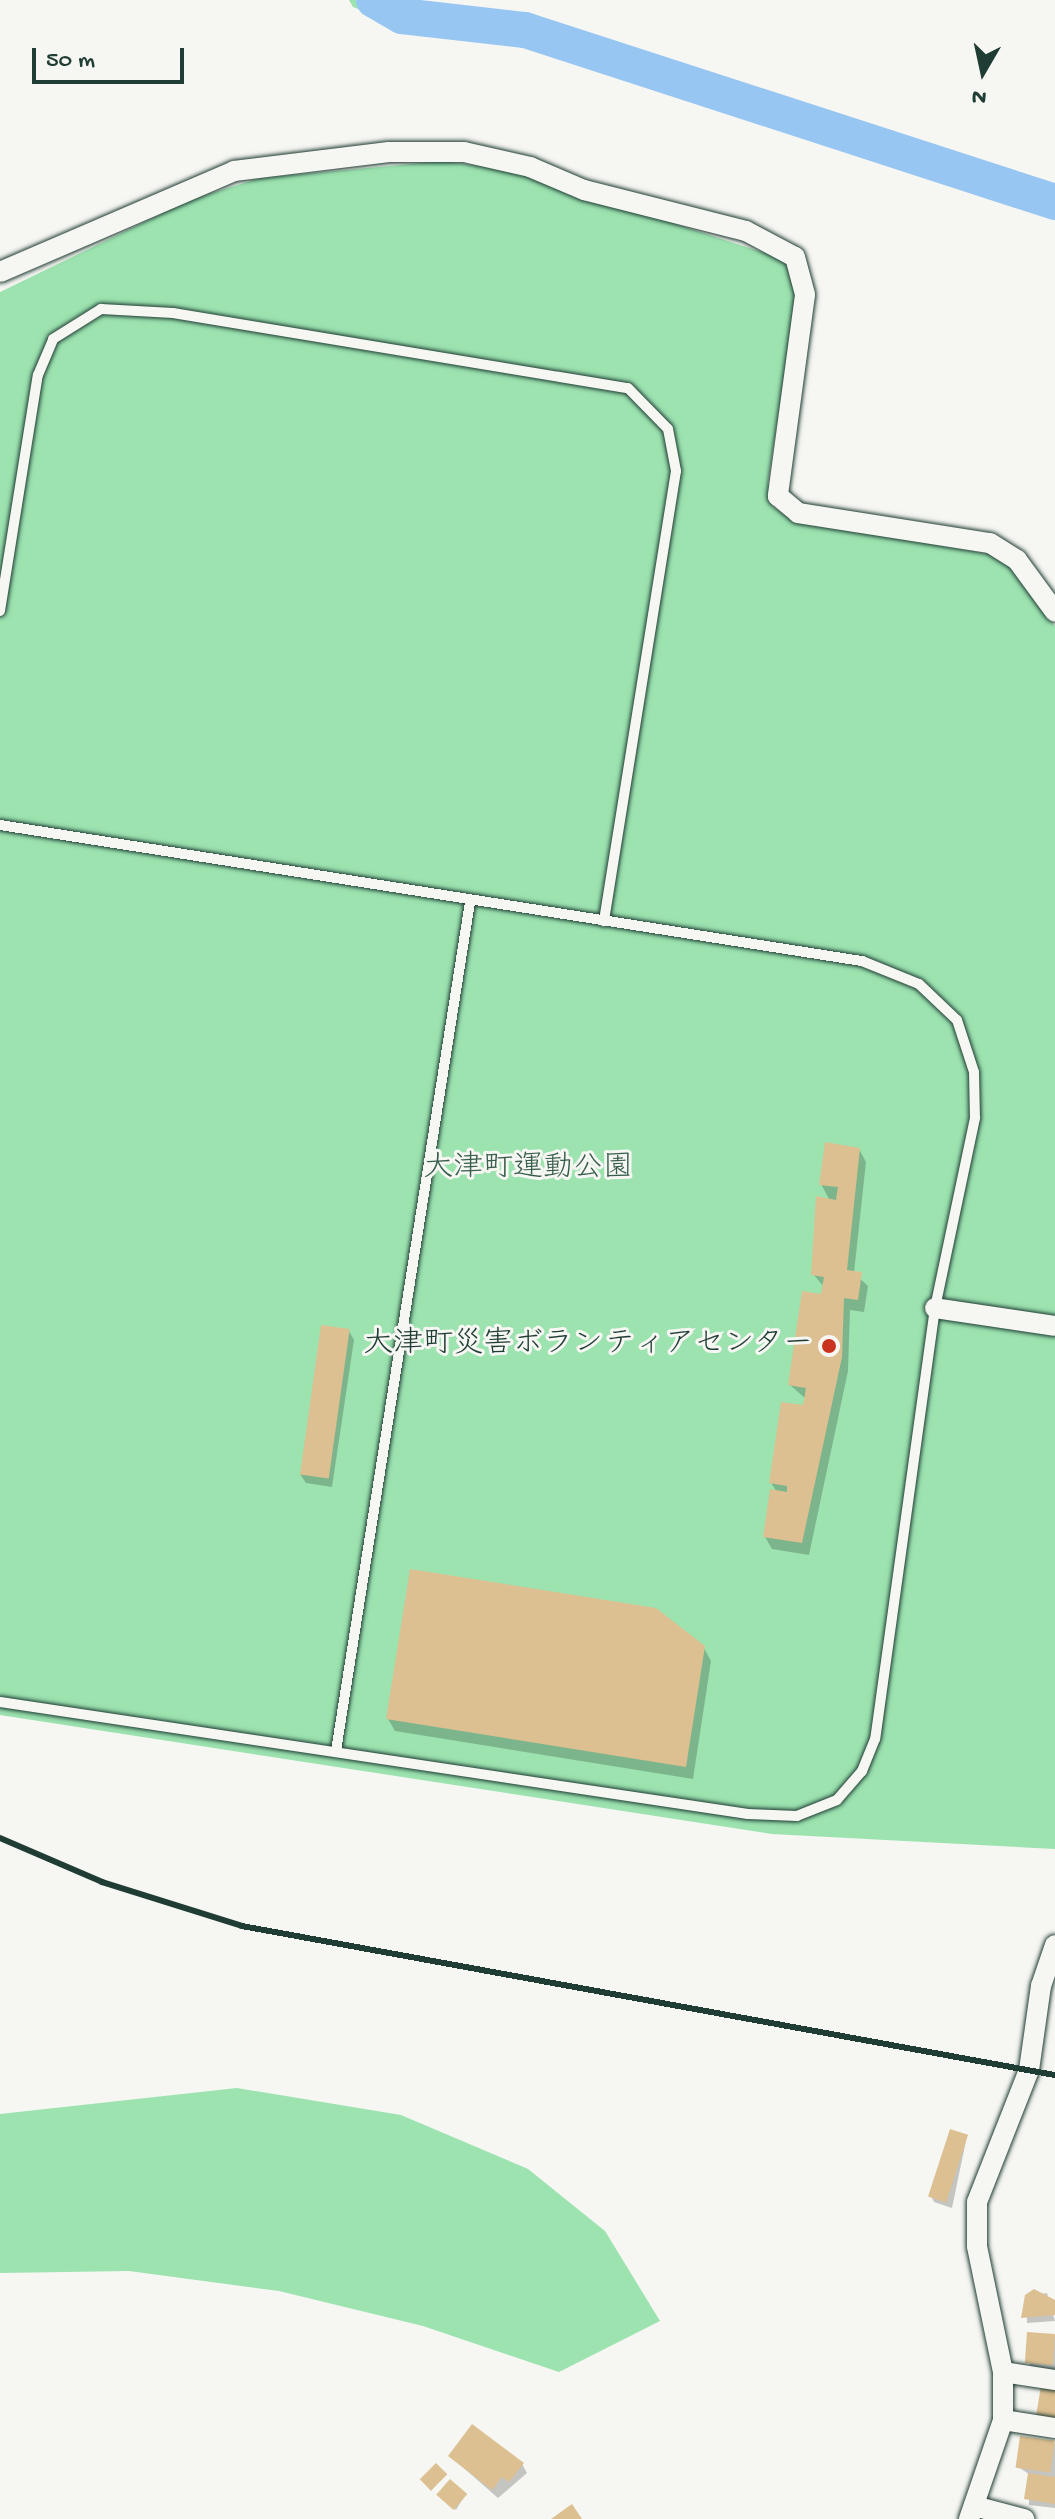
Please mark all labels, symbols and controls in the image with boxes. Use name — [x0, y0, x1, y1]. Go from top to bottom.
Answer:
scale bar — [36, 32, 188, 82]
north arrow — [943, 32, 1023, 112]
text: 50 m — [46, 47, 95, 76]
text: N — [970, 82, 988, 110]
park label: 大津町運動公園 — [423, 1152, 633, 1188]
place label: 大津町災害ボランティアセンター — [363, 1328, 813, 1364]
marker: 大津町災害ボランティアセンター — [820, 1337, 838, 1355]

